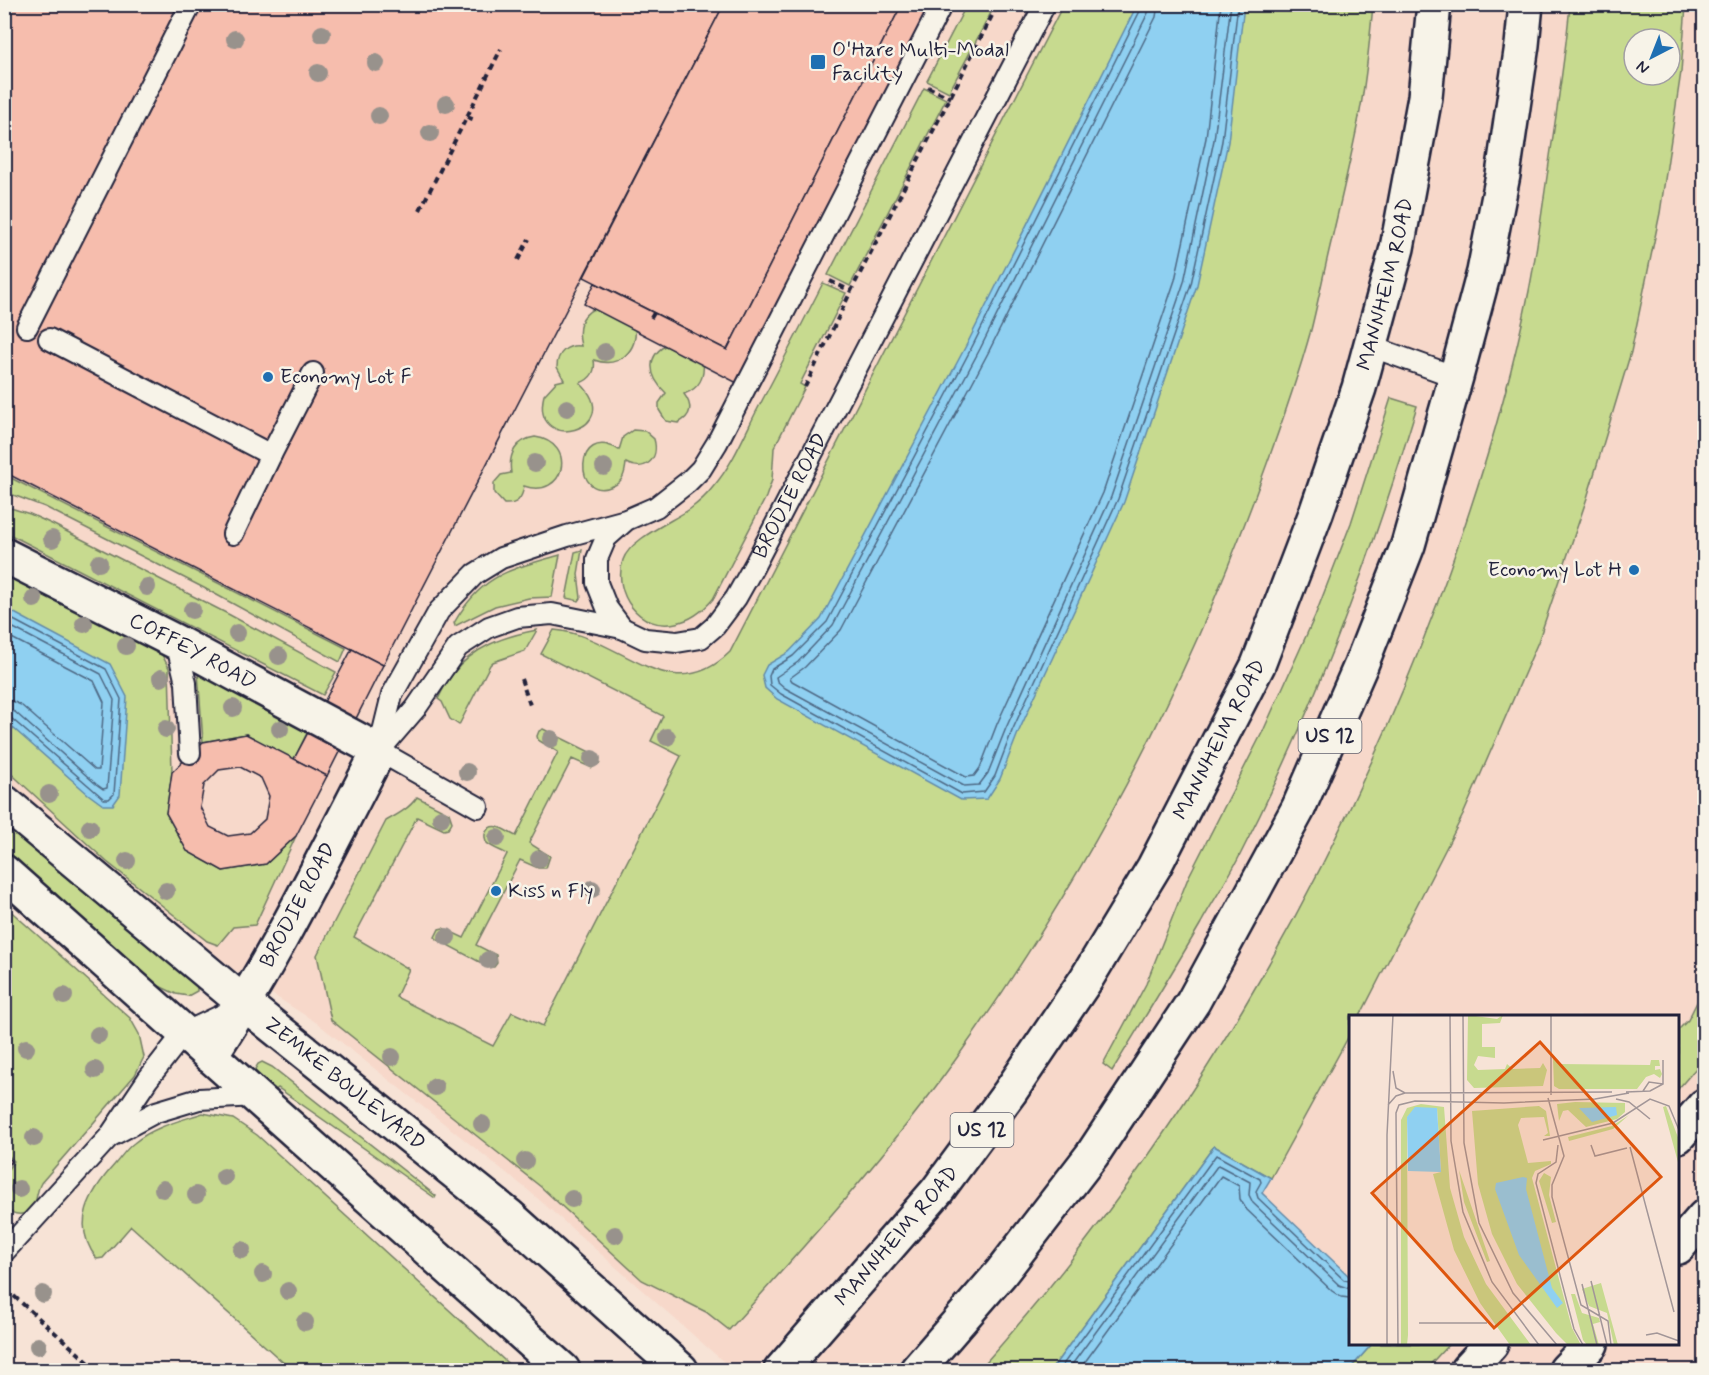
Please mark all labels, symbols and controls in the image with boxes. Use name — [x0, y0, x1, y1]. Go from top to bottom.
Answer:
north arrow — [1622, 27, 1682, 87]
place label: O'Hare Multi-Modal Facility — [832, 36, 1009, 88]
marker: O'Hare Multi-Modal Facility — [809, 53, 827, 71]
text: N — [1632, 56, 1654, 78]
street label: MANNHEIM ROAD — [1350, 196, 1420, 374]
place label: Economy Lot F — [280, 363, 412, 391]
marker: Economy Lot F — [261, 370, 275, 384]
street label: BRODIE ROAD — [746, 428, 834, 564]
place label: Economy Lot H — [1488, 556, 1622, 584]
marker: Economy Lot H — [1627, 563, 1641, 577]
street label: COFFEY ROAD — [124, 606, 261, 697]
street label: MANNHEIM ROAD — [1167, 654, 1273, 825]
road number: US 12 — [1298, 719, 1362, 753]
street label: BRODIE ROAD — [253, 838, 343, 972]
place label: Kiss n Fly — [508, 877, 594, 905]
marker: Kiss n Fly — [489, 884, 503, 898]
street label: ZEMKE BOULEVARD — [258, 1010, 431, 1157]
inset map — [1349, 1015, 1679, 1345]
road number: US 12 — [950, 1113, 1014, 1147]
street label: MANNHEIM ROAD — [829, 1160, 965, 1312]

